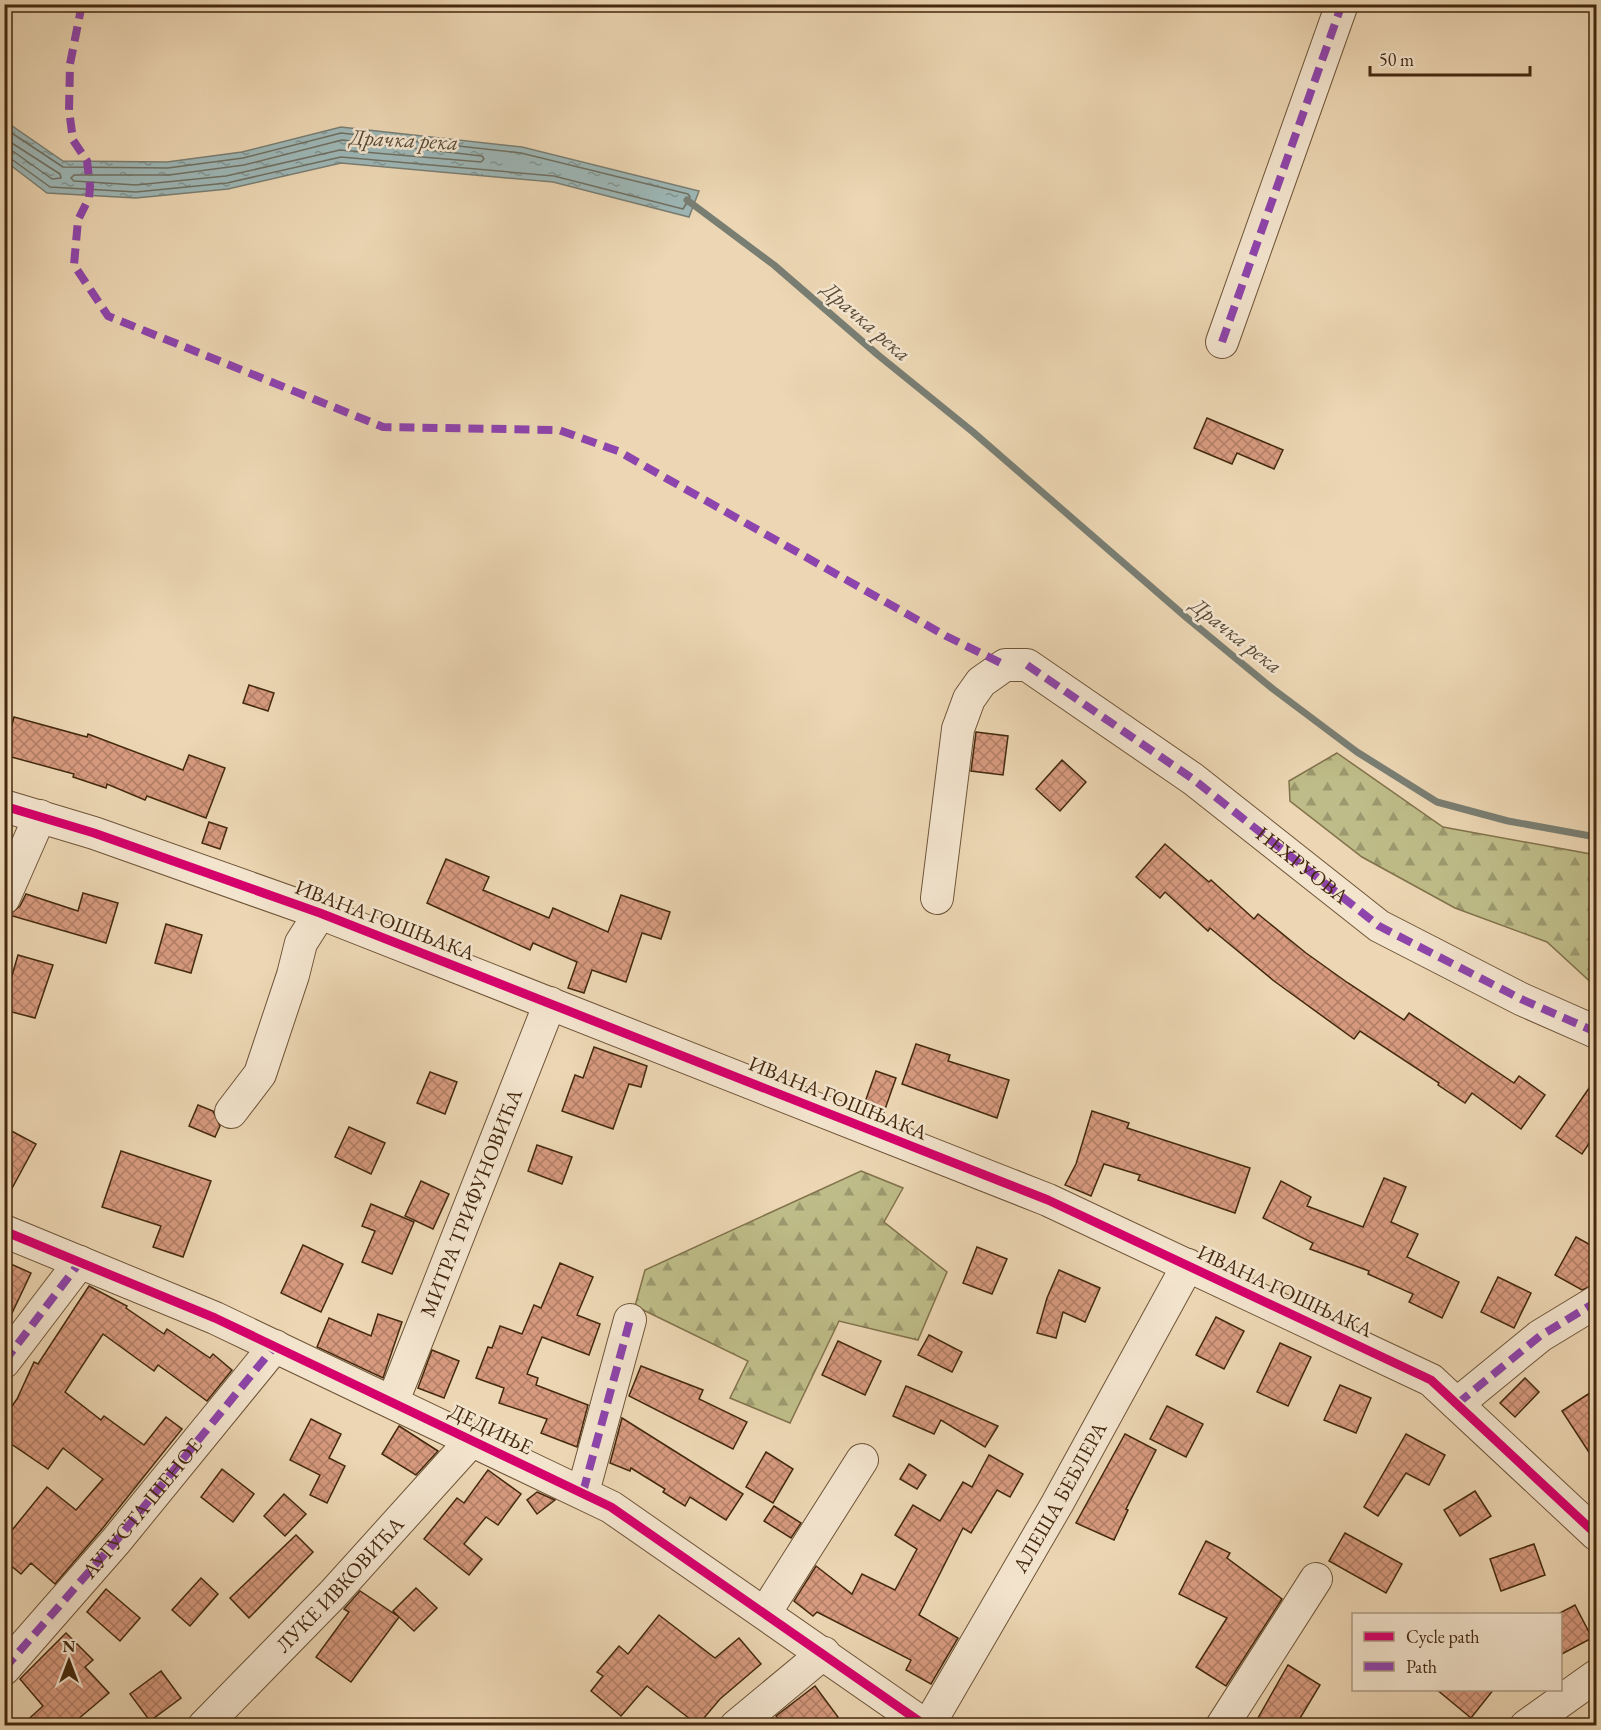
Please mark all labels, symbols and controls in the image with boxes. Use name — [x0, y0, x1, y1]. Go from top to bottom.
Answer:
scale bar — [1370, 39, 1530, 77]
text: 50 m — [1379, 48, 1414, 71]
water label: Драчка река — [347, 122, 459, 157]
water label: Драчка река — [815, 274, 917, 368]
water label: Драчка река — [1183, 589, 1288, 680]
street label: НЕХРУОВА — [1251, 820, 1355, 910]
street label: ИВАНА ГОШЊАКА — [291, 873, 479, 966]
street label: ИВАНА ГОШЊАКА — [745, 1049, 932, 1146]
street label: МИТРА ТРИФУНОВИЋА — [414, 1084, 528, 1321]
street label: ИВАНА ГОШЊАКА — [1193, 1238, 1378, 1343]
street label: ДЕДИЊЕ — [445, 1397, 538, 1460]
street label: АЛЕША БЕБЛЕРА — [1006, 1416, 1113, 1578]
street label: АУГУСТА ШЕНОЕ — [75, 1432, 208, 1584]
street label: ЛУКЕ ИВКОВИЋА — [269, 1510, 410, 1658]
legend — [1352, 1613, 1562, 1691]
text: Cycle path — [1406, 1625, 1480, 1648]
north arrow — [39, 1631, 99, 1691]
text: N — [63, 1636, 76, 1657]
text: Path — [1406, 1655, 1437, 1678]

